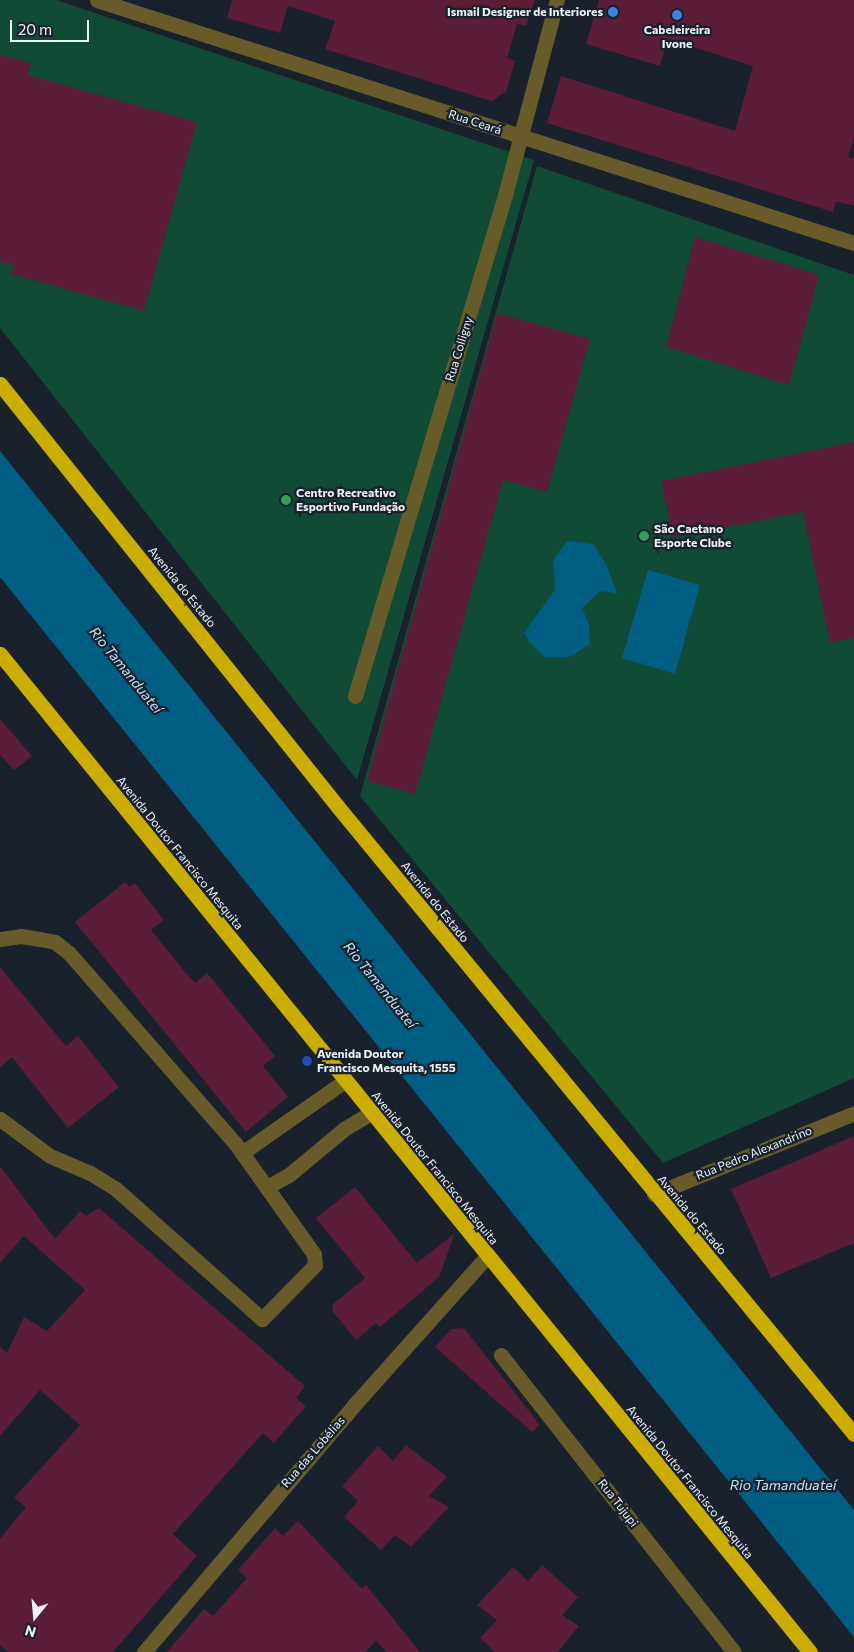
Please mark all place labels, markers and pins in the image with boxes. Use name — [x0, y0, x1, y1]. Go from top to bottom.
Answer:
place label: Ismail Designer de Interiores — [447, 5, 603, 19]
marker: Ismail Designer de Interiores — [607, 6, 619, 18]
marker: Cabeleireira Ivone — [671, 9, 683, 21]
place label: Cabeleireira Ivone — [644, 23, 710, 51]
place label: Centro Recreativo Esportivo Fundação — [296, 486, 405, 514]
marker: Centro Recreativo Esportivo Fundação — [280, 494, 292, 506]
place label: São Caetano Esporte Clube — [654, 522, 731, 550]
marker: São Caetano Esporte Clube — [638, 530, 650, 542]
place label: Avenida Doutor Francisco Mesquita, 1555 — [317, 1047, 456, 1075]
marker: Avenida Doutor Francisco Mesquita, 1555 — [301, 1055, 313, 1067]

